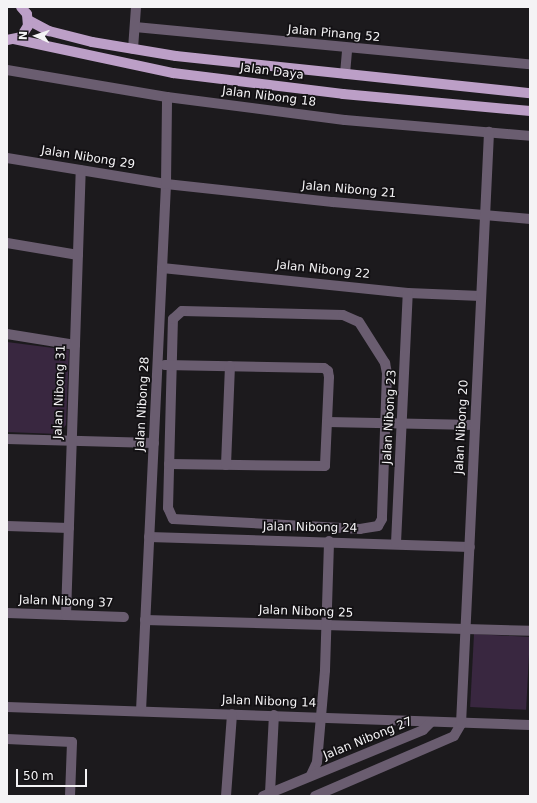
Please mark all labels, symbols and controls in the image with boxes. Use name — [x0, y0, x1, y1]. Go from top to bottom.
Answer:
north arrow — [16, 16, 56, 56]
street label: Jalan Pinang 52 — [287, 23, 381, 45]
text: N — [17, 31, 30, 40]
street label: Jalan Daya — [239, 61, 305, 83]
street label: Jalan Nibong 18 — [221, 84, 317, 110]
street label: Jalan Nibong 29 — [40, 143, 136, 173]
street label: Jalan Nibong 21 — [301, 179, 397, 201]
street label: Jalan Nibong 22 — [275, 258, 371, 282]
street label: Jalan Nibong 31 — [51, 344, 69, 440]
street label: Jalan Nibong 28 — [133, 356, 153, 452]
street label: Jalan Nibong 23 — [380, 369, 400, 465]
street label: Jalan Nibong 20 — [452, 379, 472, 475]
street label: Jalan Nibong 24 — [263, 520, 357, 536]
street label: Jalan Nibong 37 — [18, 593, 114, 611]
street label: Jalan Nibong 25 — [258, 603, 354, 621]
street label: Jalan Nibong 14 — [221, 693, 317, 711]
street label: Jalan Nibong 27 — [321, 715, 415, 763]
scale bar — [18, 761, 89, 787]
text: 50 m — [23, 769, 54, 783]

